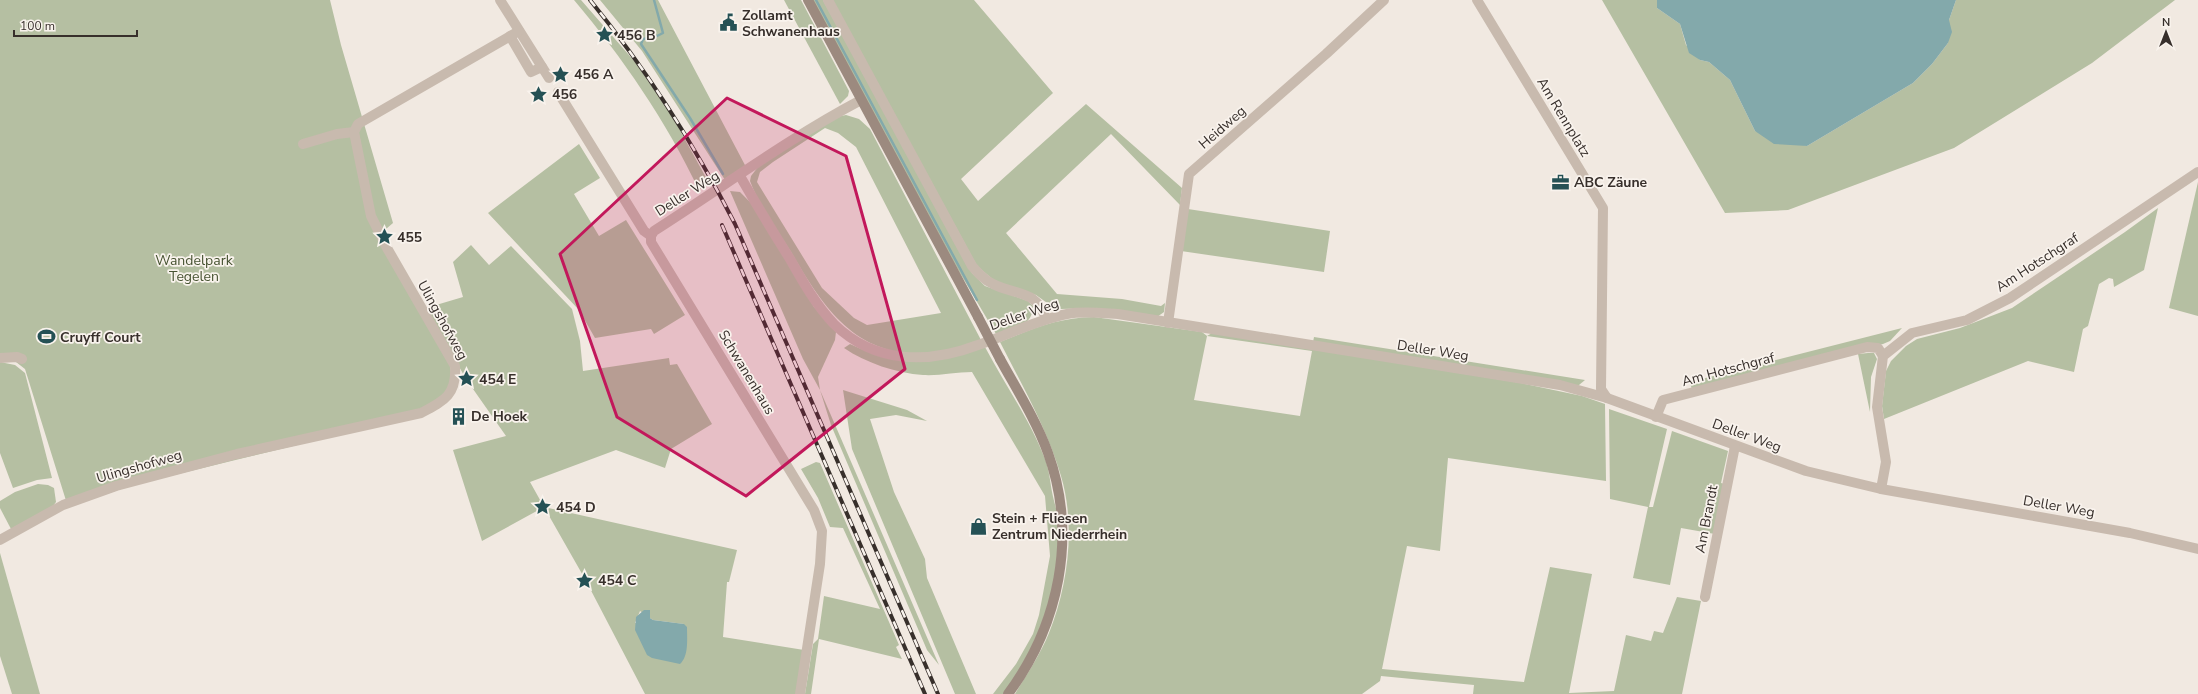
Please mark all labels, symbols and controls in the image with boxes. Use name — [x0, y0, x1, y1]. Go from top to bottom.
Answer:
place label: Zollamt Schwanenhaus — [742, 6, 840, 41]
scale bar — [14, 12, 137, 38]
north arrow — [2146, 12, 2186, 52]
public building icon: Zollamt Schwanenhaus — [719, 13, 739, 33]
text: N — [2162, 15, 2170, 30]
text: 100 m — [20, 18, 55, 34]
place icon: 456 B — [594, 25, 614, 45]
place label: 456 B — [617, 26, 656, 45]
place icon: 456 A — [551, 64, 571, 84]
place label: 456 A — [574, 65, 614, 84]
street label: Am Rennplatz — [1532, 74, 1595, 161]
place icon: 456 — [529, 84, 549, 104]
place label: 456 — [552, 85, 577, 104]
street label: Heidweg — [1195, 102, 1250, 153]
street label: Deller Weg — [652, 166, 723, 221]
office icon: ABC Zäune — [1551, 172, 1571, 192]
place label: ABC Zäune — [1574, 173, 1648, 192]
place icon: 455 — [374, 227, 394, 247]
place label: 455 — [397, 228, 422, 247]
street label: Am Hotschgraf — [1992, 228, 2083, 296]
park label: Wandelpark Tegelen — [155, 251, 234, 286]
street label: Ulingshofweg — [413, 277, 472, 363]
street label: Deller Weg — [987, 294, 1061, 335]
sports icon: Cruyff Court — [37, 327, 57, 347]
street label: Schwanenhaus — [714, 327, 779, 418]
place label: Cruyff Court — [60, 328, 141, 347]
street label: Deller Weg — [1396, 335, 1470, 366]
street label: Am Hotschgraf — [1680, 348, 1777, 391]
place icon: 454 E — [456, 369, 476, 389]
place label: 454 E — [479, 370, 516, 389]
building icon: De Hoek — [448, 406, 468, 426]
place label: De Hoek — [471, 407, 528, 426]
street label: Deller Weg — [1710, 414, 1784, 457]
street label: Ulingshofweg — [94, 445, 184, 488]
street label: Am Brandt — [1691, 484, 1722, 555]
street label: Deller Weg — [2022, 491, 2096, 522]
place icon: 454 D — [533, 497, 553, 517]
place label: 454 D — [556, 498, 596, 517]
place label: Stein + Fliesen Zentrum Niederrhein — [992, 509, 1127, 544]
shop icon: Stein + Fliesen Zentrum Niederrhein — [969, 516, 989, 536]
place icon: 454 C — [575, 570, 595, 590]
place label: 454 C — [598, 571, 637, 590]

